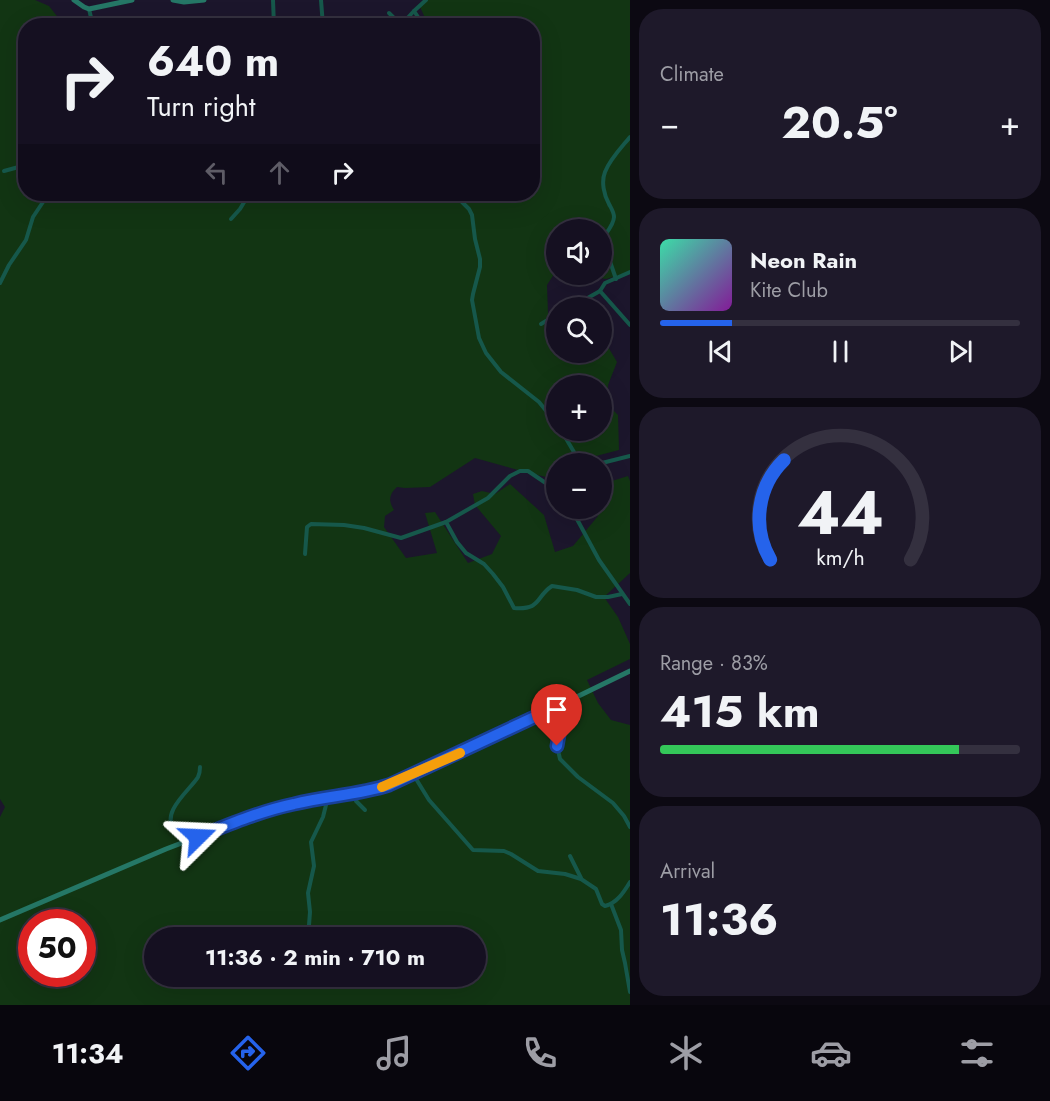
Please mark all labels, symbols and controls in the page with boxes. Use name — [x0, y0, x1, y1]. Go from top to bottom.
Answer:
text: 640 m — [147, 31, 279, 92]
icon: right — [48, 42, 126, 120]
text: Climate — [660, 60, 724, 89]
text: Turn right — [147, 87, 255, 126]
text: 20.5° — [781, 90, 898, 155]
text: − — [660, 100, 679, 147]
text: + — [1000, 100, 1020, 147]
icon: left — [200, 156, 233, 189]
icon: ahead — [263, 156, 296, 189]
icon: right — [326, 156, 359, 189]
map controls — [546, 219, 612, 519]
button: sound — [546, 219, 612, 285]
text: Neon Rain — [750, 244, 857, 276]
text: Kite Club — [750, 276, 828, 305]
button: search — [546, 297, 612, 363]
icon: previous — [704, 335, 737, 368]
icon: pause — [824, 335, 857, 368]
icon: next — [944, 335, 977, 368]
button: + — [546, 375, 612, 441]
button: − — [546, 453, 612, 519]
text: 44 — [796, 467, 884, 557]
text: km/h — [816, 542, 864, 573]
text: Range · 83% — [660, 649, 768, 678]
text: 415 km — [660, 679, 820, 744]
pin — [531, 684, 582, 746]
icon: arrive — [540, 693, 573, 726]
position arrow — [166, 805, 230, 869]
text: Arrival — [660, 857, 715, 886]
text: 11:36 — [660, 887, 778, 952]
speed limit sign: 50 — [18, 909, 96, 987]
text: 11:36 · 2 min · 710 m — [205, 941, 425, 973]
icon: directions — [227, 1032, 269, 1074]
icon: music — [373, 1032, 415, 1074]
icon: phone — [519, 1032, 561, 1074]
icon: climate — [665, 1032, 707, 1074]
icon: car — [810, 1032, 852, 1074]
icon: filters — [956, 1032, 998, 1074]
text: 11:34 — [52, 1034, 124, 1073]

